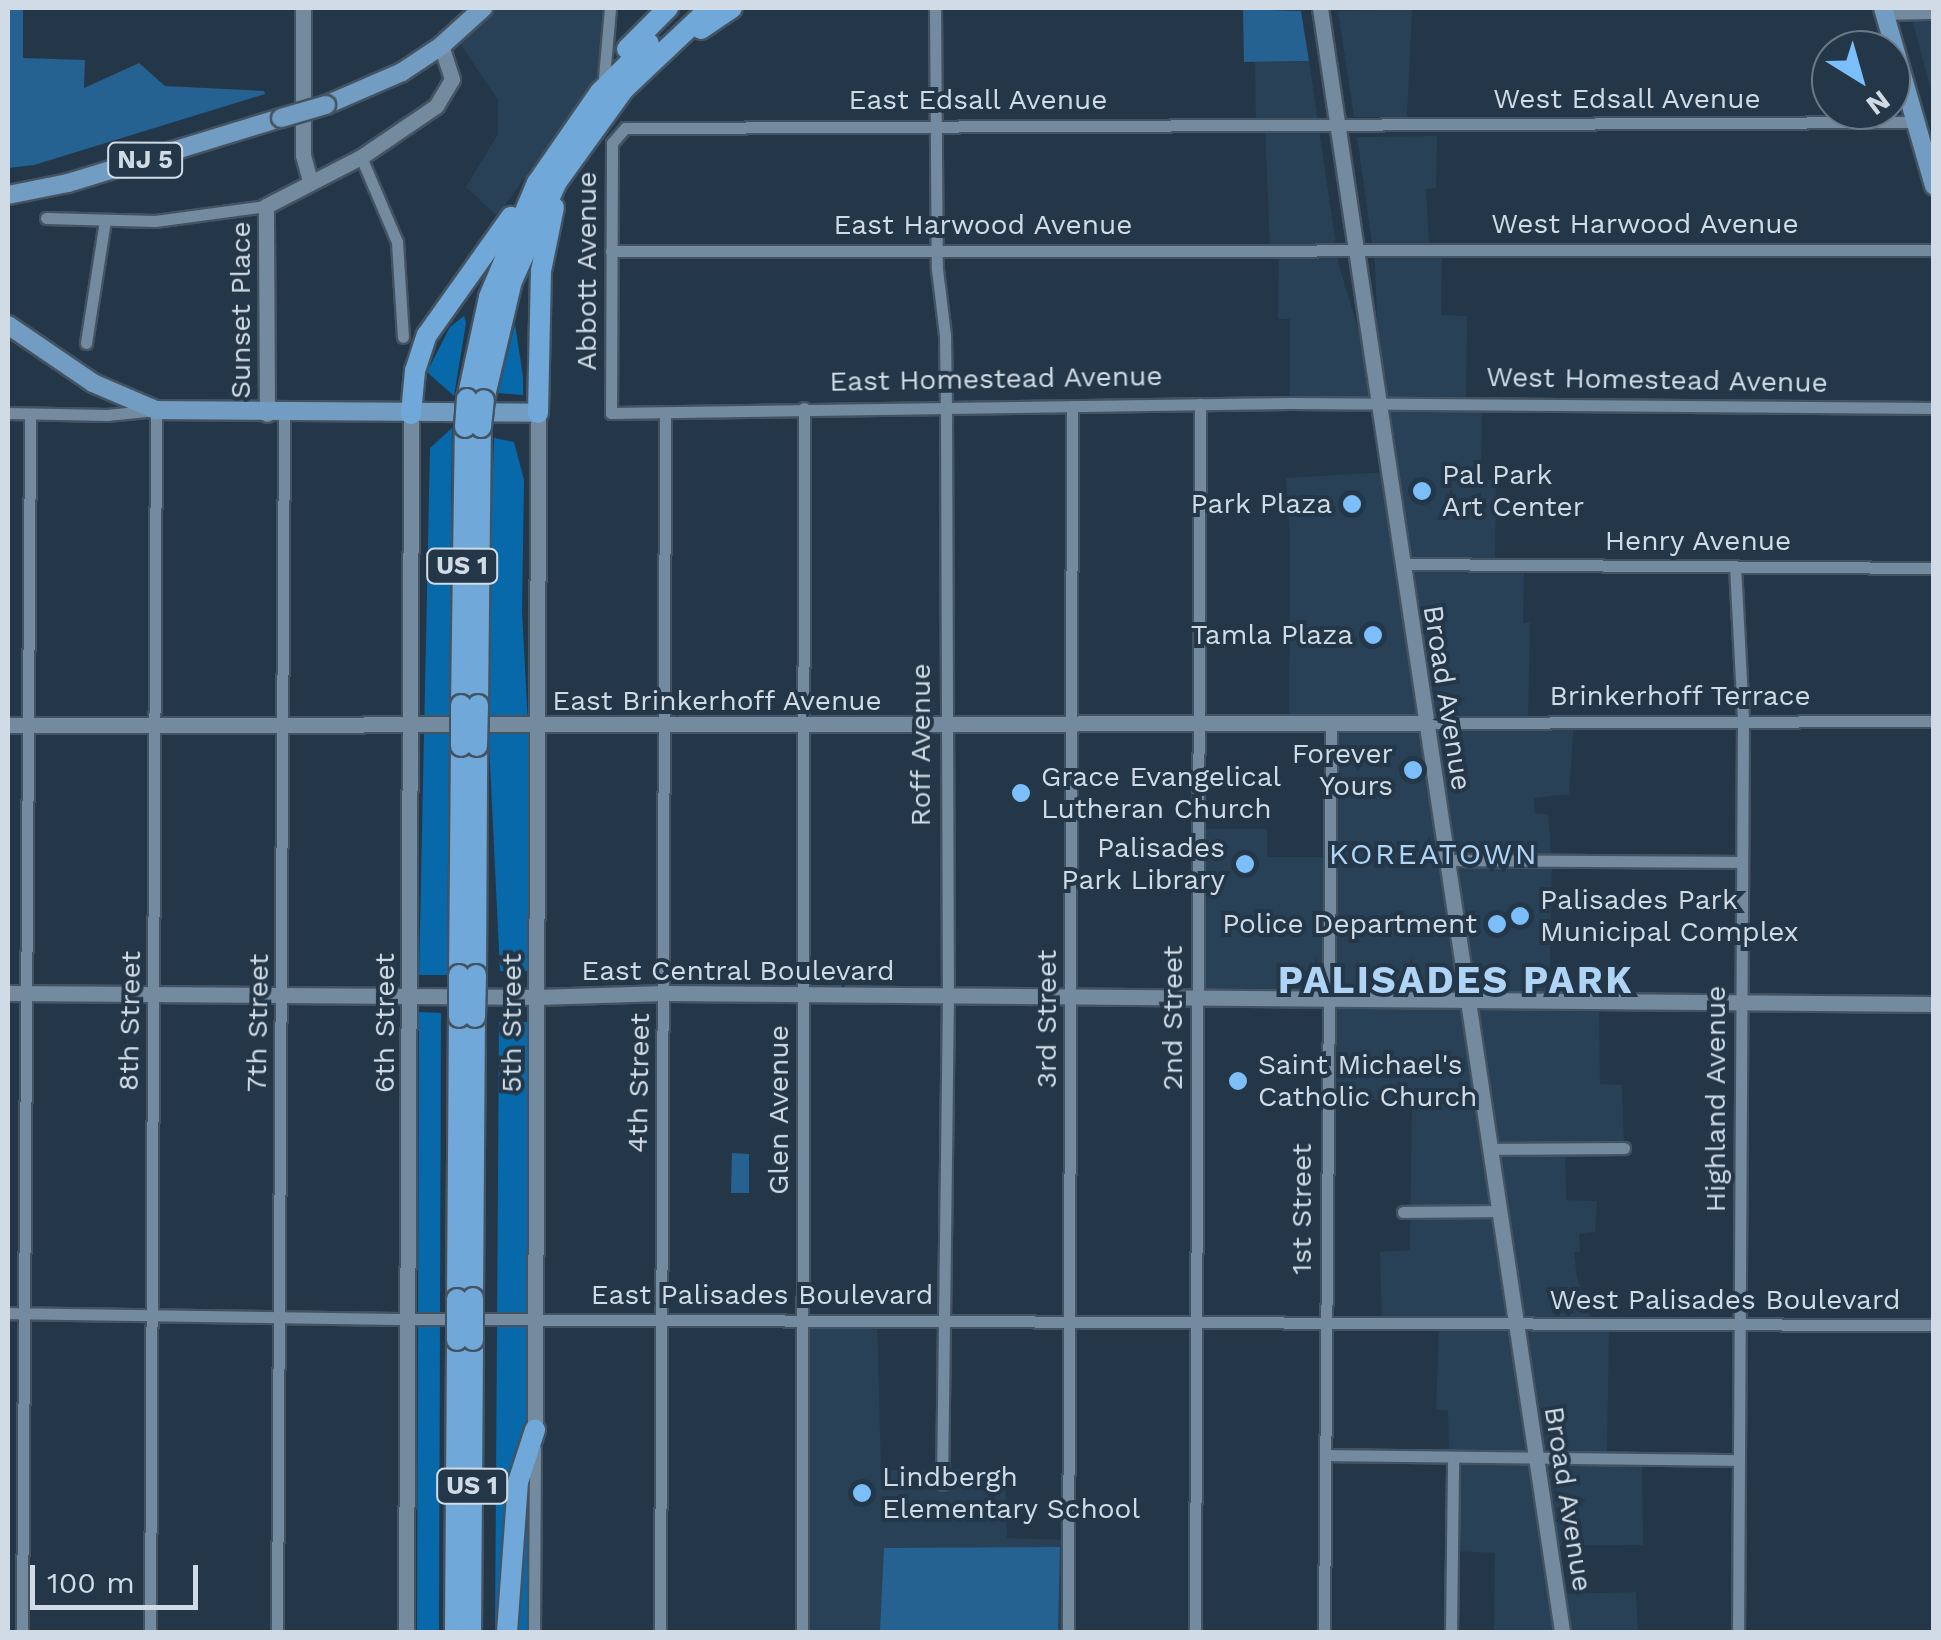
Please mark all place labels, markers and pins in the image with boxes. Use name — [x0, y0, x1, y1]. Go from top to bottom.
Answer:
place label: Pal Park Art Center — [1442, 458, 1584, 524]
marker: Pal Park Art Center — [1411, 480, 1433, 502]
place label: Park Plaza — [1190, 487, 1332, 521]
marker: Park Plaza — [1341, 493, 1363, 515]
place label: Tamla Plaza — [1190, 618, 1353, 652]
marker: Tamla Plaza — [1362, 624, 1384, 646]
place label: Forever Yours — [1292, 737, 1393, 803]
marker: Forever Yours — [1402, 759, 1424, 781]
place label: Grace Evangelical Lutheran Church — [1041, 760, 1281, 826]
marker: Grace Evangelical Lutheran Church — [1010, 782, 1032, 804]
place label: Palisades Park Library — [1061, 831, 1225, 897]
marker: Palisades Park Library — [1234, 853, 1256, 875]
place label: Palisades Park Municipal Complex — [1540, 883, 1800, 949]
marker: Palisades Park Municipal Complex — [1509, 905, 1531, 927]
place label: Police Department — [1222, 907, 1477, 941]
marker: Police Department — [1486, 913, 1508, 935]
place label: Saint Michael's Catholic Church — [1258, 1048, 1477, 1114]
marker: Saint Michael's Catholic Church — [1227, 1070, 1249, 1092]
place label: Lindbergh Elementary School — [882, 1460, 1141, 1526]
marker: Lindbergh Elementary School — [851, 1482, 873, 1504]

